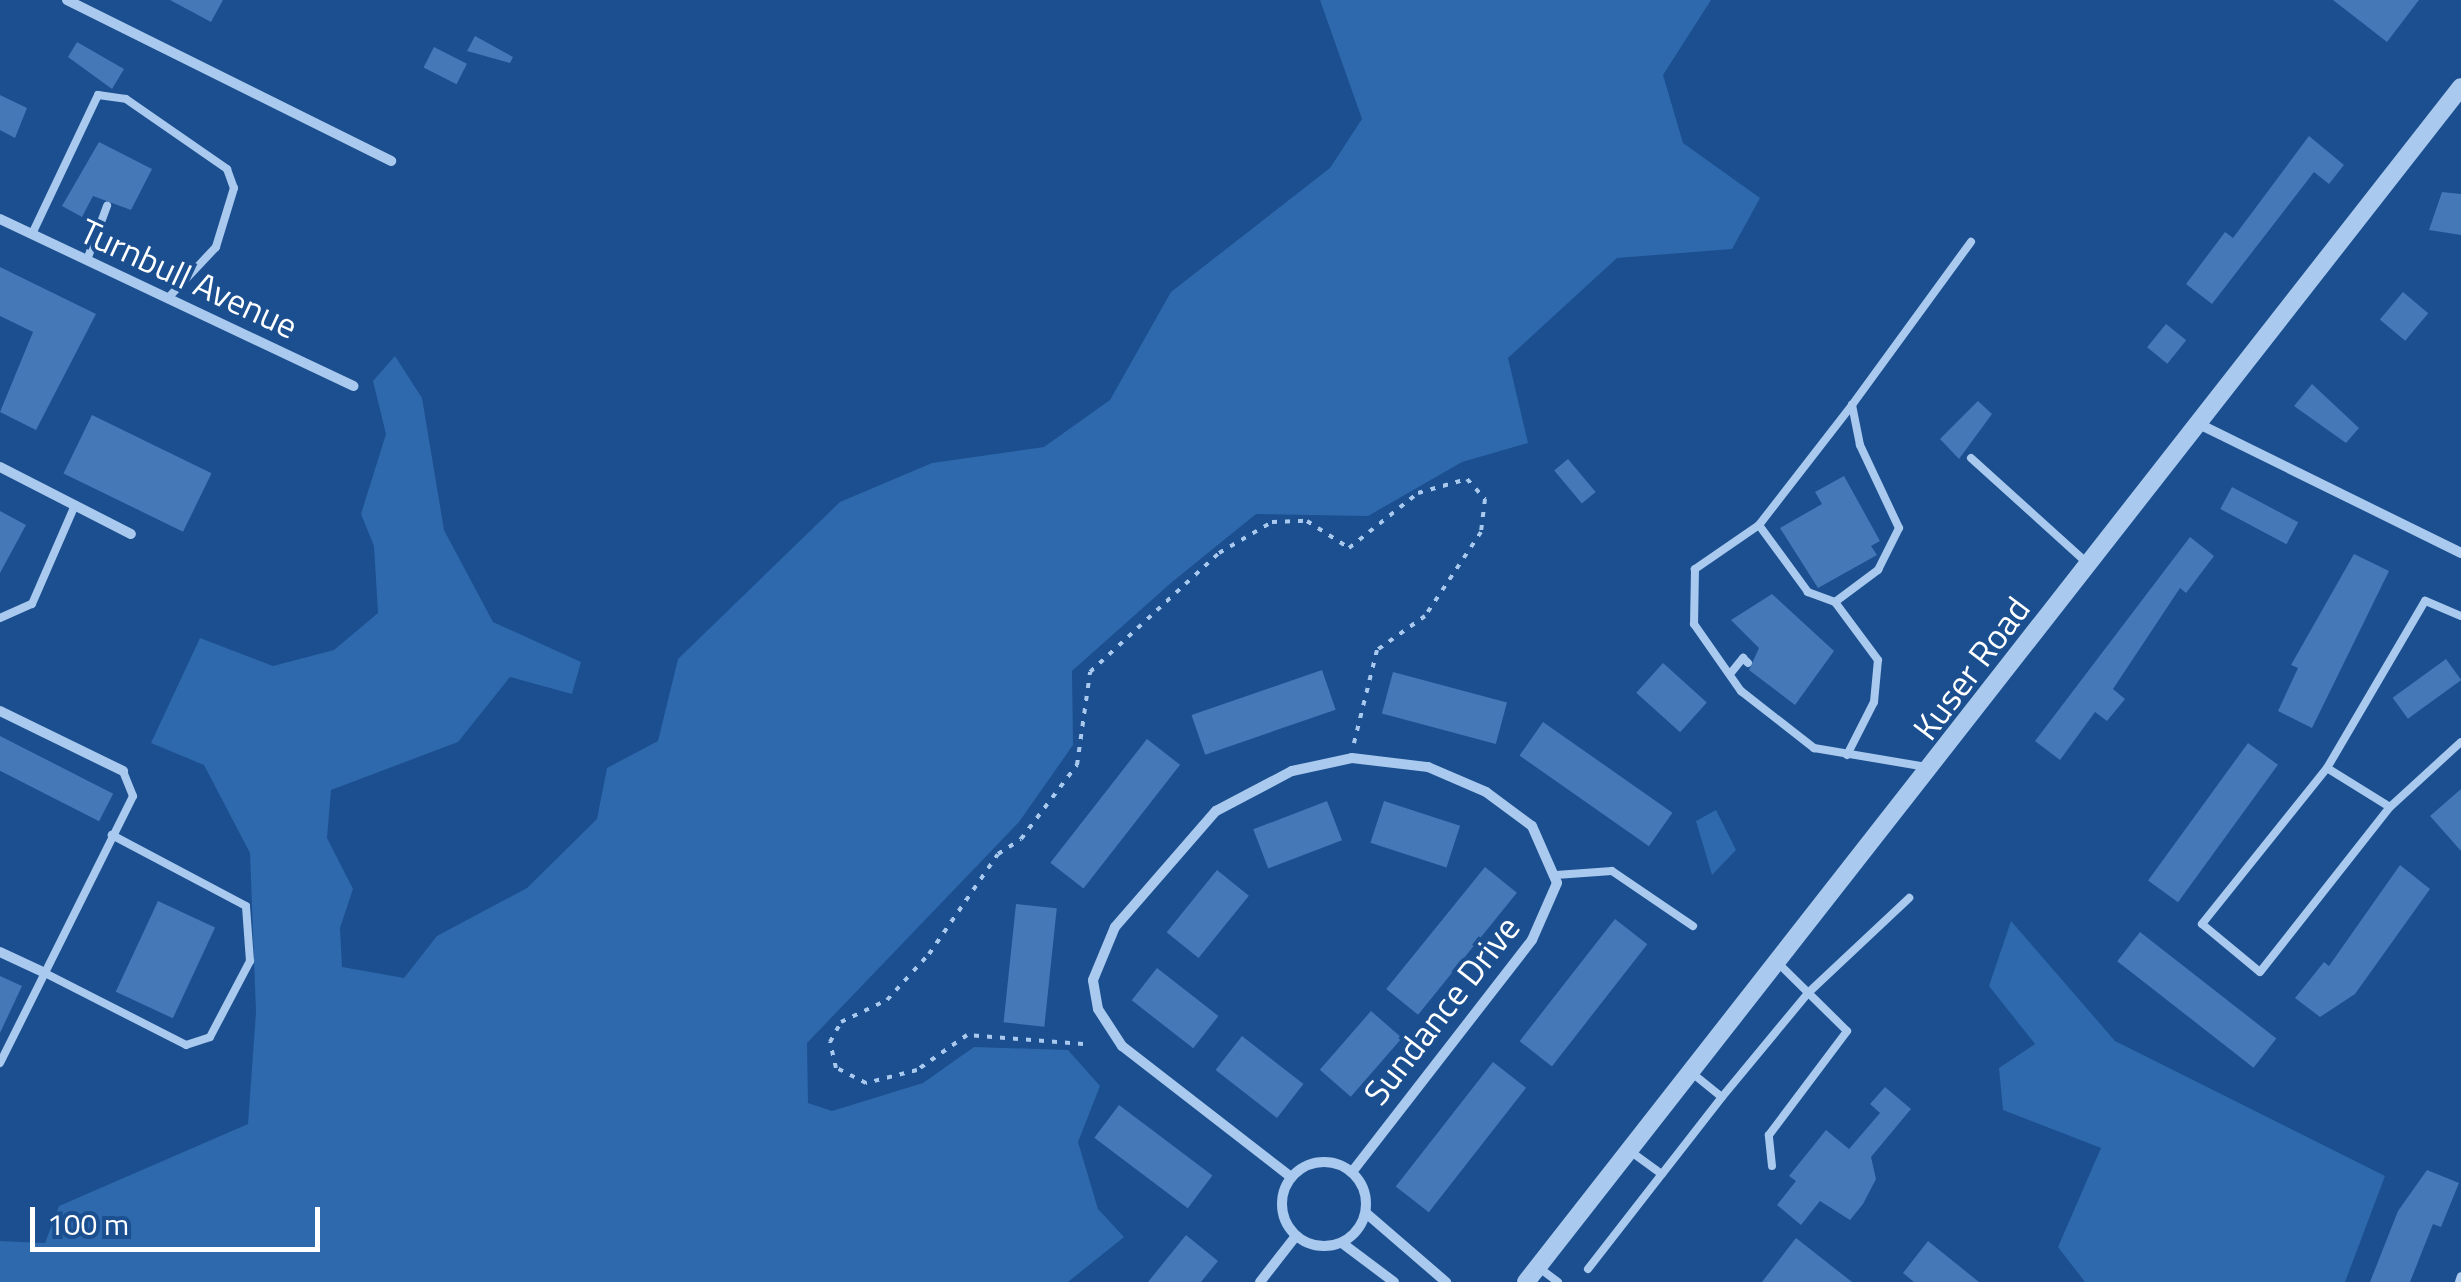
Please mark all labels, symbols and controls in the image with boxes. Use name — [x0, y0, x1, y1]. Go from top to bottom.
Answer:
street label: Turnbull Avenue — [74, 209, 304, 347]
street label: Kuser Road — [1904, 588, 2038, 748]
street label: Sundance Drive — [1354, 907, 1528, 1113]
scale bar — [35, 1187, 325, 1249]
text: 100 m — [47, 1201, 129, 1247]

